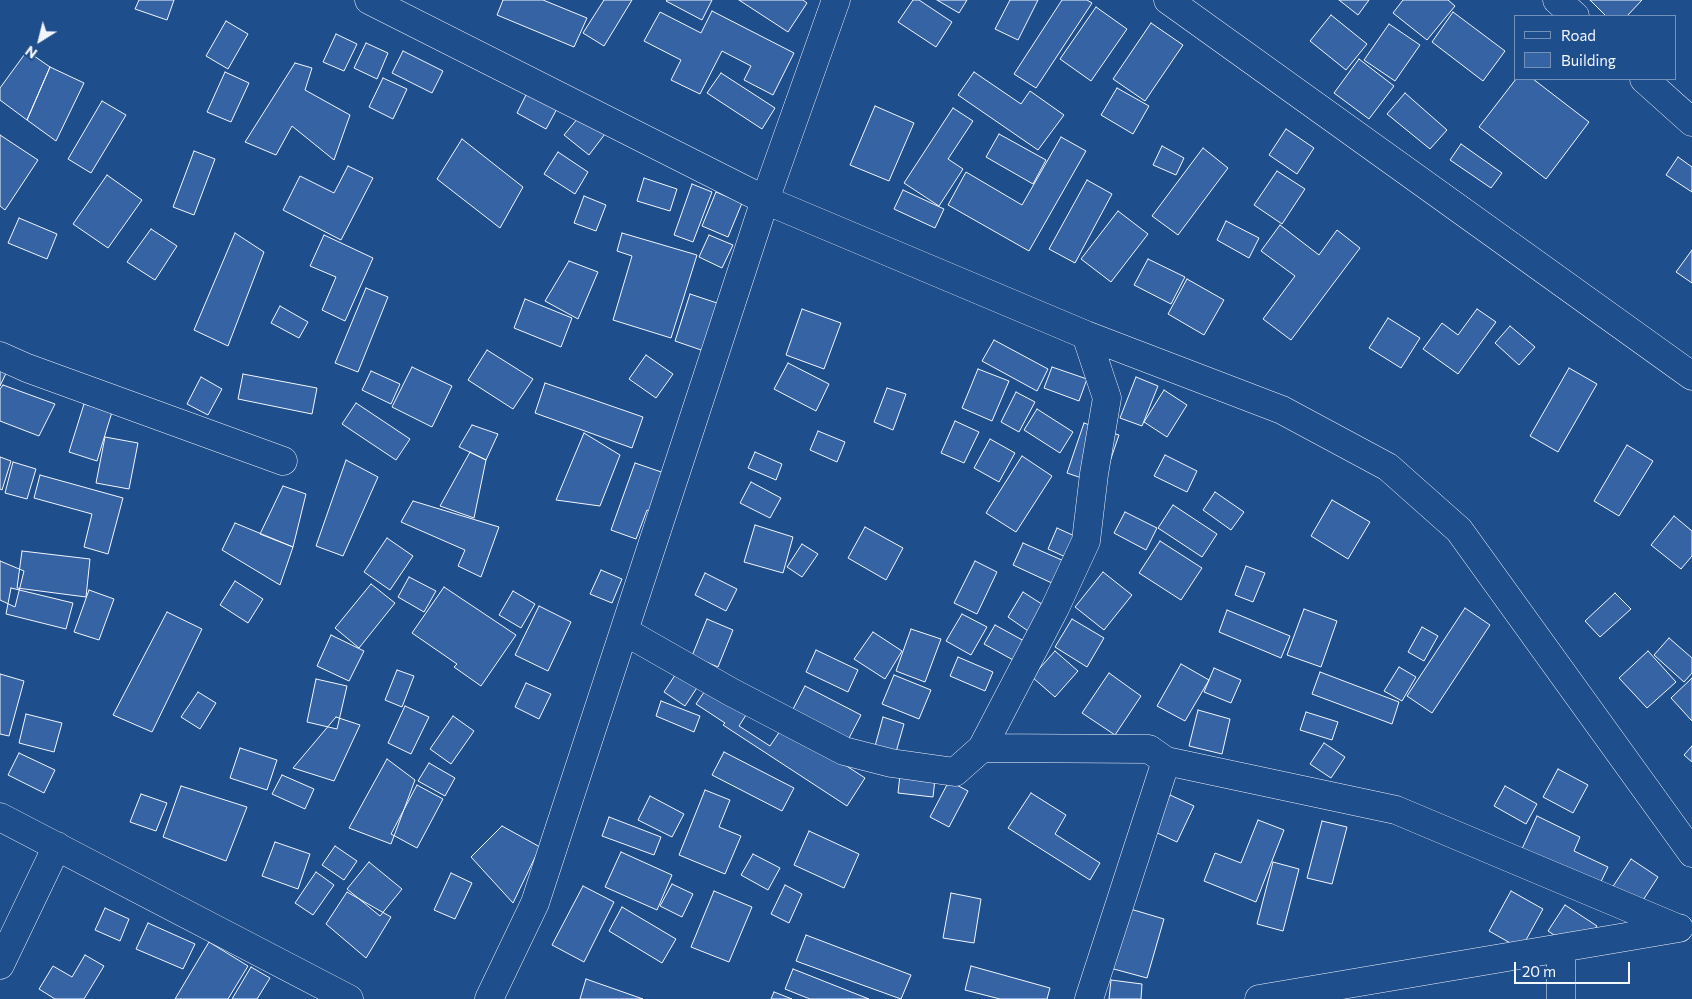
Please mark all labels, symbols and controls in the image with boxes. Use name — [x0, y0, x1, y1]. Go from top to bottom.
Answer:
north arrow — [15, 15, 65, 65]
legend — [1514, 15, 1677, 80]
text: Road — [1561, 26, 1596, 44]
text: N — [22, 43, 40, 63]
text: Building — [1561, 51, 1616, 69]
scale bar — [1517, 952, 1633, 984]
text: 20 m — [1522, 962, 1556, 980]

